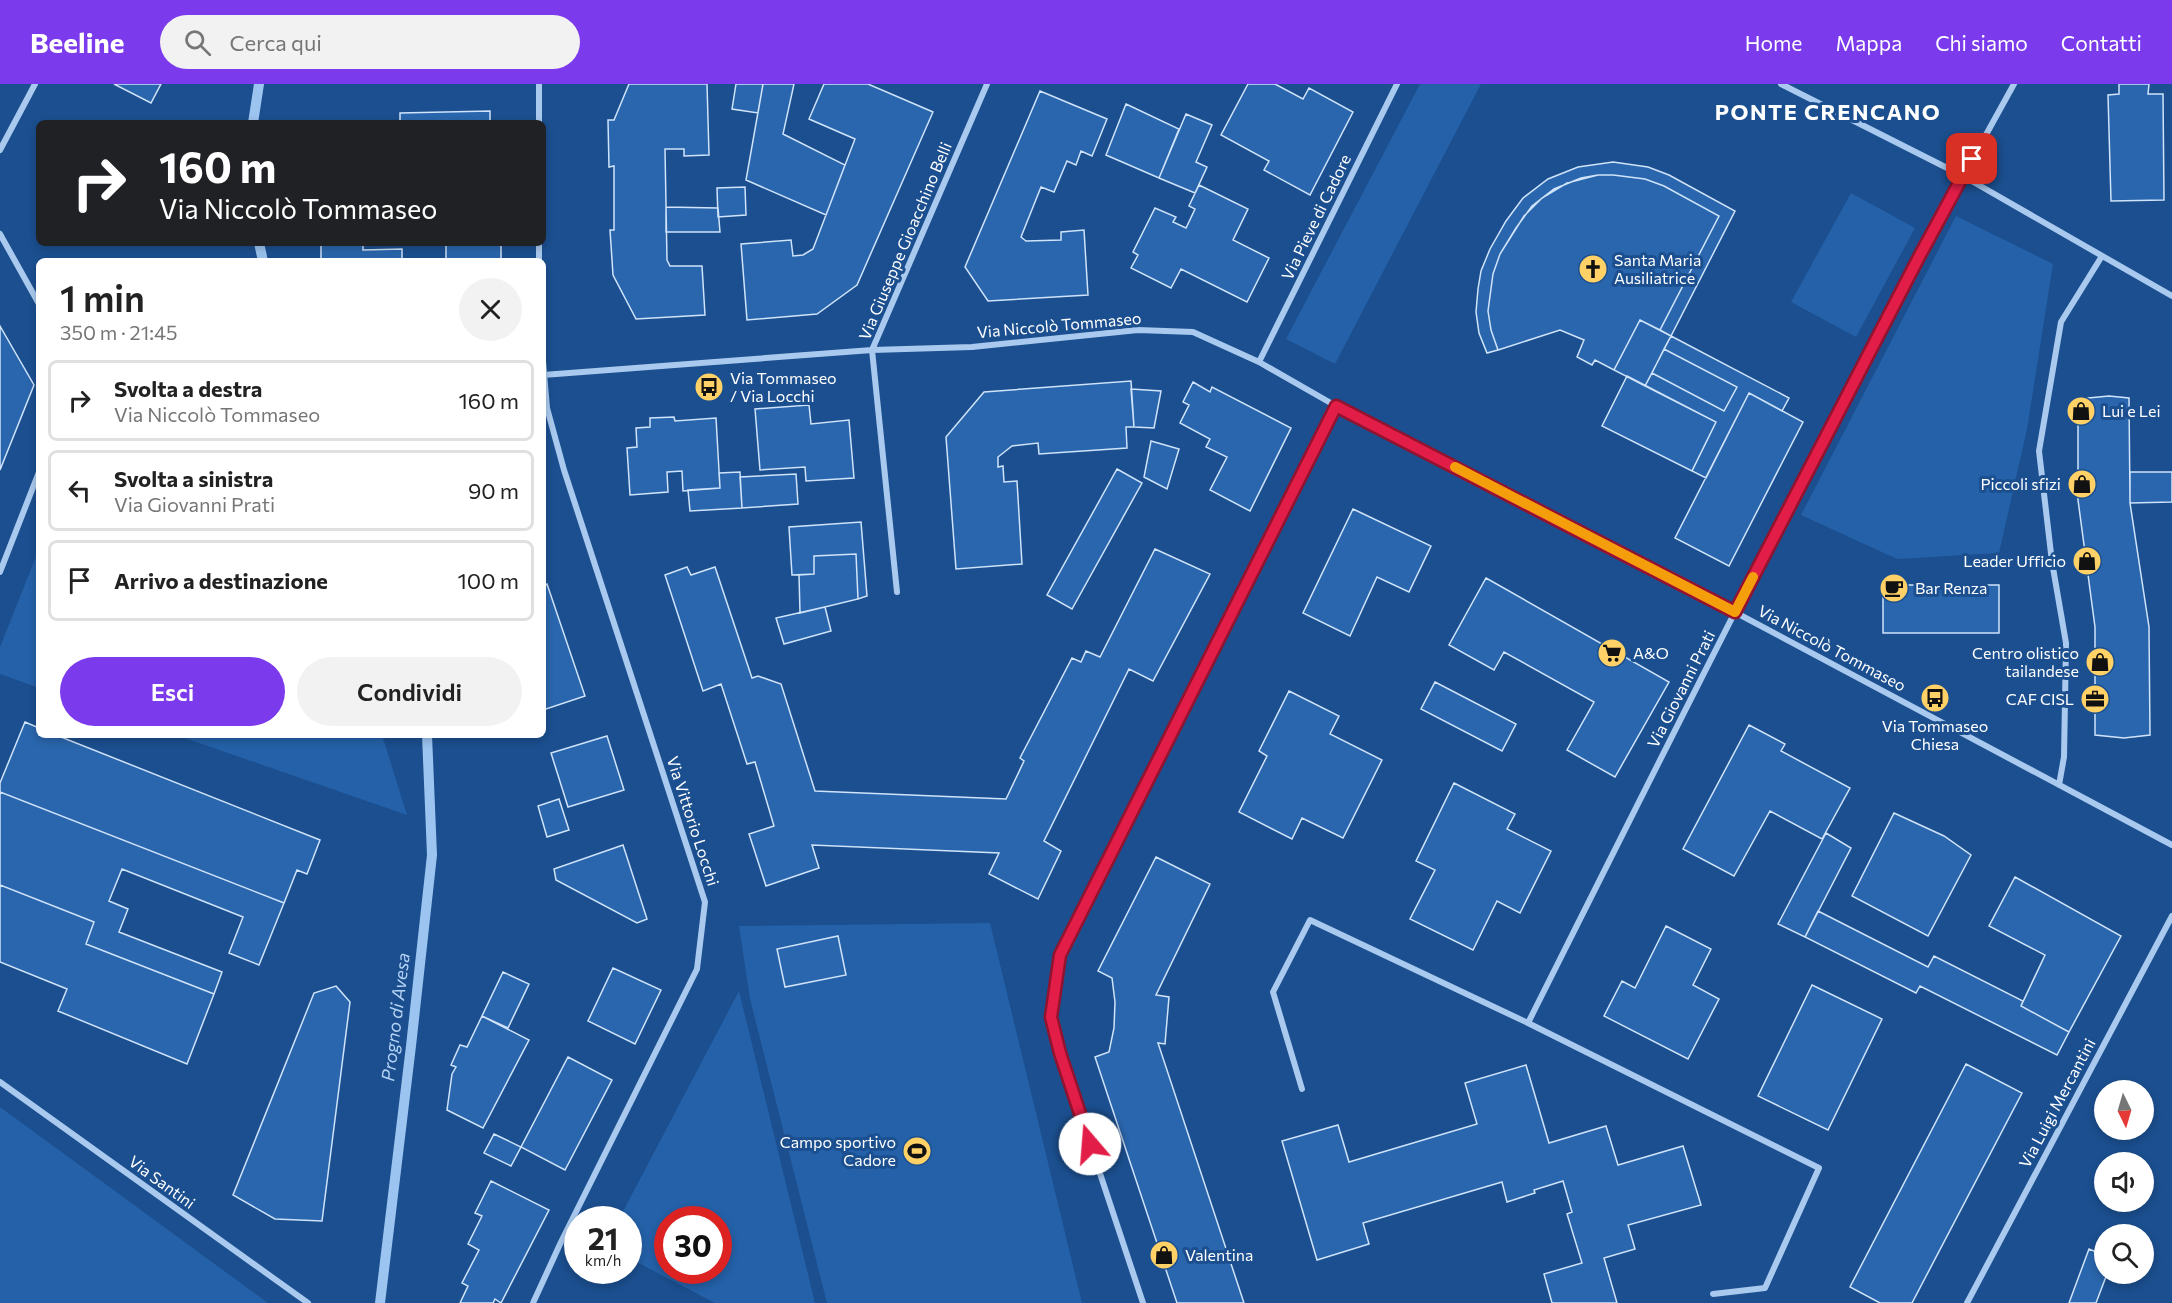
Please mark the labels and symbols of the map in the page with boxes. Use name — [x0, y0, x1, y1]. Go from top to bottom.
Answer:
district label: PONTE CRENCANO — [1715, 98, 1941, 125]
pin — [1946, 133, 1997, 184]
street label: Via Giuseppe Gioacchino Belli — [854, 139, 955, 343]
street label: Via Pieve di Cadore — [1277, 151, 1354, 283]
place label: Santa Maria Ausiliatrice — [1614, 250, 1701, 287]
church icon: Santa Maria Ausiliatrice — [1577, 253, 1609, 285]
street label: Via Niccolò Tommaseo — [976, 308, 1142, 341]
place label: Via Tommaseo / Via Locchi — [730, 368, 837, 405]
bus stop icon: Via Tommaseo / Via Locchi — [693, 371, 725, 403]
shop icon: Lui e Lei — [2065, 395, 2097, 427]
place label: Lui e Lei — [2102, 401, 2161, 420]
shop icon: Piccoli sfizi — [2066, 468, 2098, 500]
place label: Piccoli sfizi — [1980, 474, 2061, 493]
shop icon: Leader Ufficio — [2071, 545, 2103, 577]
place label: Leader Ufficio — [1963, 551, 2066, 570]
cafe icon: Bar Renza — [1878, 572, 1910, 604]
place label: Bar Renza — [1915, 578, 1987, 597]
street label: Via Niccolò Tommaseo — [1755, 600, 1910, 695]
street label: Via Giovanni Prati — [1643, 627, 1718, 751]
supermarket icon: A&O — [1596, 637, 1628, 669]
place label: A&O — [1633, 643, 1669, 662]
place label: Centro olistico tailandese — [1972, 643, 2079, 680]
shop icon: Centro olistico tailandese — [2084, 646, 2116, 678]
bus stop icon: Via Tommaseo Chiesa — [1919, 682, 1951, 714]
office icon: CAF CISL — [2079, 683, 2111, 715]
place label: CAF CISL — [2006, 689, 2074, 708]
place label: Via Tommaseo Chiesa — [1882, 716, 1988, 753]
street label: Via Vittorio Locchi — [664, 754, 723, 888]
water label: Progno di Avesa — [376, 951, 414, 1082]
street label: Via Luigi Mercantini — [2014, 1035, 2099, 1171]
north arrow — [2094, 1080, 2154, 1140]
position arrow — [1058, 1112, 1122, 1176]
place label: Campo sportivo Cadore — [780, 1132, 896, 1169]
sports icon: Campo sportivo Cadore — [901, 1135, 933, 1167]
street label: Via Santini — [125, 1151, 199, 1212]
speed limit sign: 30 — [654, 1206, 732, 1284]
shop icon: Valentina — [1148, 1239, 1180, 1271]
place label: Valentina — [1185, 1245, 1253, 1264]

